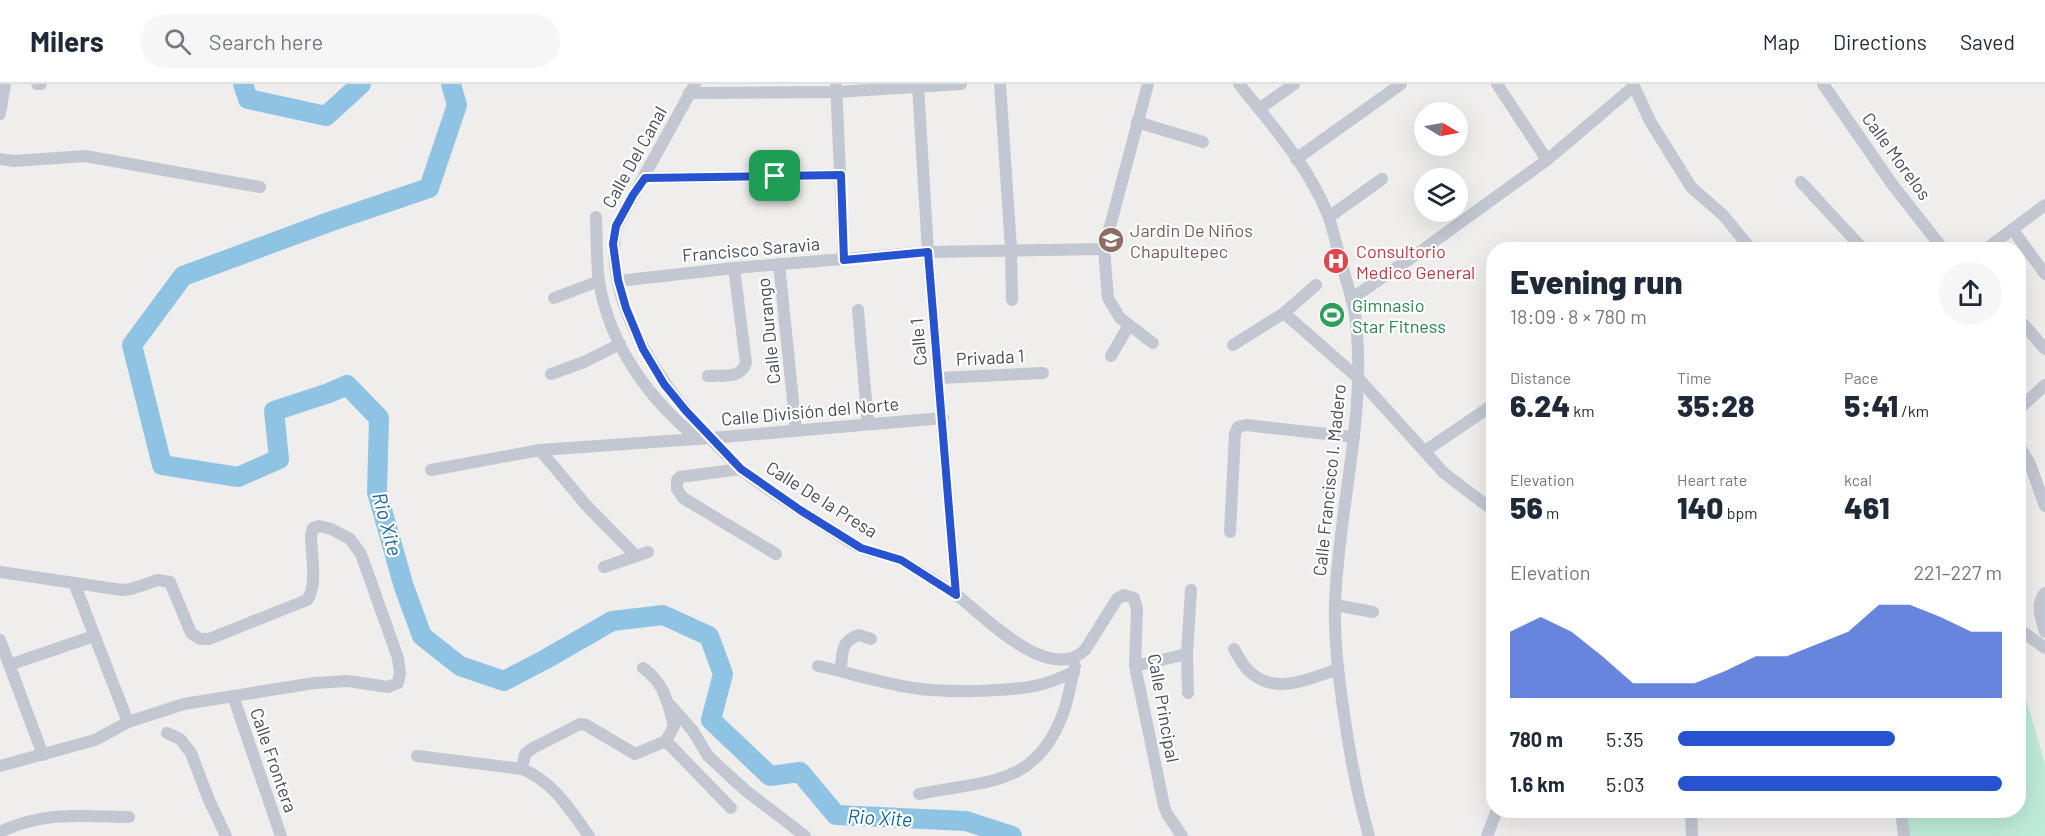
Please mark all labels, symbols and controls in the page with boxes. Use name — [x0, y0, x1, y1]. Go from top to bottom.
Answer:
search box — [140, 14, 560, 68]
text: Milers — [30, 24, 104, 58]
icon: search — [161, 25, 194, 58]
text: Search here — [209, 28, 323, 54]
text: Map — [1763, 29, 1800, 54]
text: Directions — [1833, 29, 1927, 54]
text: Saved — [1960, 29, 2015, 54]
street label: Calle Del Canal — [597, 102, 671, 212]
north arrow — [1414, 102, 1468, 156]
map controls — [1414, 102, 1468, 222]
street label: Calle Morelos — [1858, 108, 1936, 204]
pin — [749, 150, 800, 201]
icon: arrive — [758, 159, 791, 192]
button: layers — [1414, 168, 1468, 222]
place label: Jardin De Niños Chapultepec — [1130, 219, 1253, 262]
school or university icon: Jardin De Niños Chapultepec — [1096, 225, 1126, 255]
street label: Francisco Saravia — [681, 232, 821, 266]
place label: Consultorio Medico General — [1356, 240, 1475, 283]
hospital icon: Consultorio Medico General — [1321, 246, 1351, 276]
text: Evening run — [1510, 261, 1683, 301]
button: share — [1939, 262, 2002, 325]
street label: Calle Durango — [751, 277, 785, 385]
place label: Gimnasio Star Fitness — [1352, 294, 1446, 337]
sports icon: Gimnasio Star Fitness — [1317, 300, 1347, 330]
text: 18:09 · 8 × 780 m — [1510, 304, 1647, 328]
street label: Calle 1 — [905, 317, 931, 367]
street label: Privada 1 — [955, 344, 1025, 370]
text: Distance — [1510, 368, 1571, 387]
text: Time — [1677, 368, 1712, 387]
text: Pace — [1844, 368, 1878, 387]
street label: Calle Francisco I. Madero — [1308, 383, 1350, 577]
text: 6.24 — [1510, 387, 1570, 423]
text: 35:28 — [1677, 387, 1755, 423]
text: 5:41 — [1844, 387, 1898, 423]
street label: Calle División del Norte — [720, 392, 900, 430]
text: km — [1570, 401, 1595, 420]
text: /km — [1898, 401, 1929, 420]
street label: Calle De la Presa — [762, 456, 882, 542]
text: Elevation — [1510, 470, 1574, 489]
text: Heart rate — [1677, 470, 1747, 489]
text: kcal — [1844, 470, 1872, 489]
text: 56 — [1510, 489, 1543, 525]
text: 140 — [1677, 489, 1724, 525]
text: 461 — [1844, 489, 1890, 525]
water label: Rio Xite — [368, 490, 408, 558]
text: m — [1543, 503, 1559, 522]
text: bpm — [1724, 503, 1758, 522]
text: Elevation — [1510, 560, 1591, 584]
text: 221–227 m — [1913, 560, 2002, 584]
street label: Calle Principal — [1144, 652, 1184, 764]
street label: Calle Frontera — [246, 705, 302, 815]
text: 780 m — [1510, 727, 1563, 751]
text: 5:35 — [1606, 727, 1644, 751]
text: 1.6 km — [1510, 772, 1565, 796]
text: 5:03 — [1606, 772, 1645, 796]
water label: Rio Xite — [847, 803, 913, 831]

